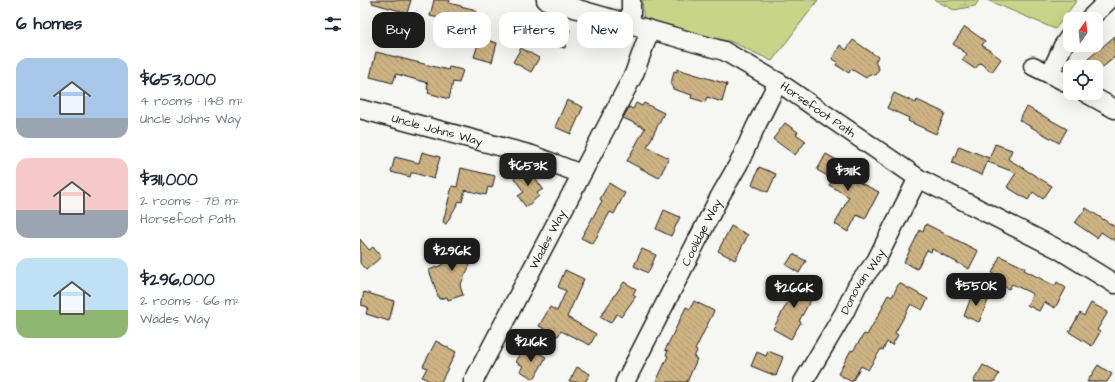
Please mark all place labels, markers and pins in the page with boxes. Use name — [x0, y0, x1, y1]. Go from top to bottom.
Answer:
pin: $653K — [500, 153, 556, 187]
pin: $311K — [820, 158, 876, 192]
pin: $296K — [424, 238, 480, 272]
pin: $550K — [948, 273, 1004, 307]
pin: $266K — [766, 275, 822, 309]
pin: $216K — [503, 329, 559, 363]

